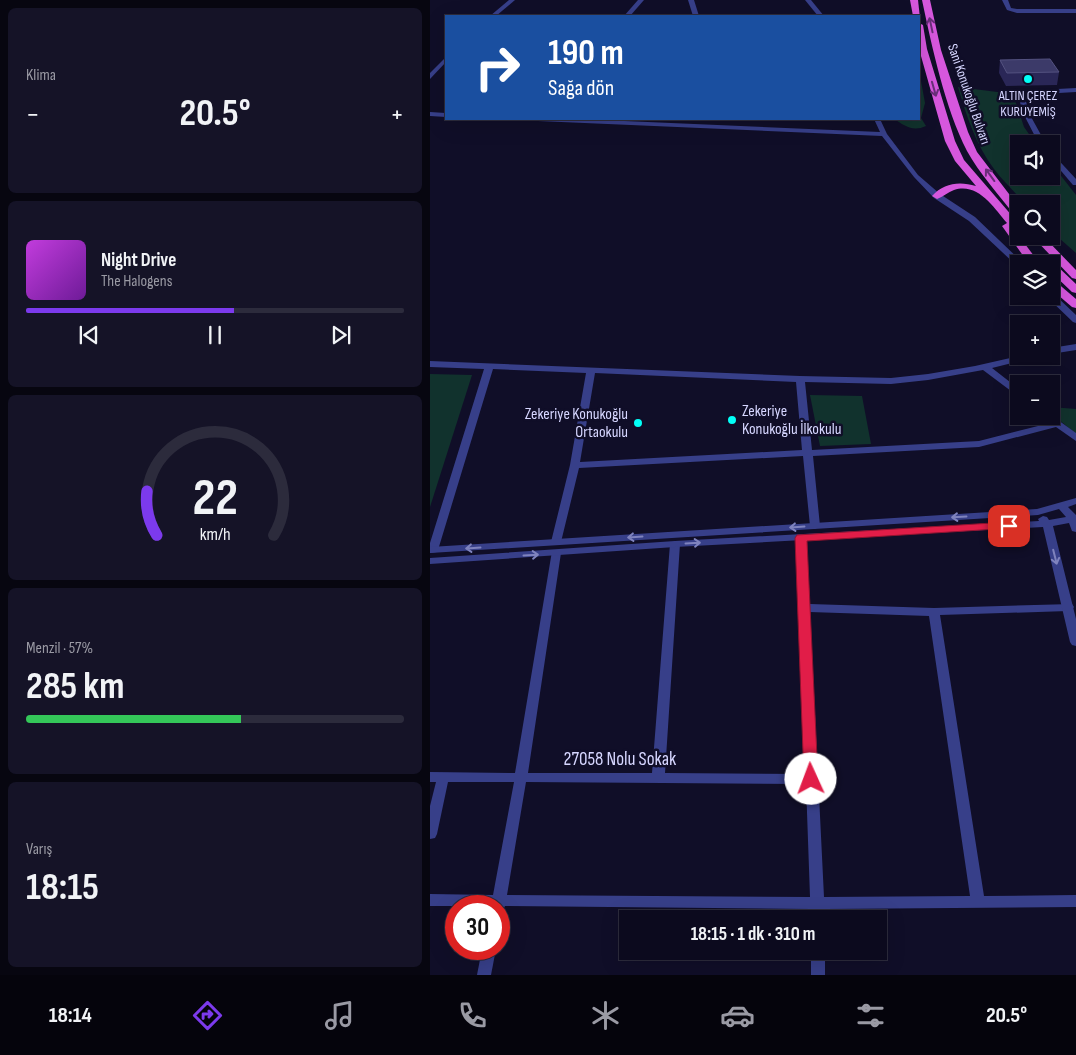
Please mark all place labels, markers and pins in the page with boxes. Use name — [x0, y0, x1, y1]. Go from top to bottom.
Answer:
marker: ALTIN ÇEREZ KURUYEMİŞ — [1022, 73, 1034, 85]
place label: ALTIN ÇEREZ KURUYEMİŞ — [998, 87, 1058, 120]
place label: Zekeriye Konukoğlu İlkokulu — [742, 402, 841, 439]
place label: Zekeriye Konukoğlu Ortaokulu — [525, 405, 628, 442]
marker: Zekeriye Konukoğlu İlkokulu — [726, 414, 738, 426]
marker: Zekeriye Konukoğlu Ortaokulu — [632, 417, 644, 429]
pin — [988, 505, 1030, 547]

